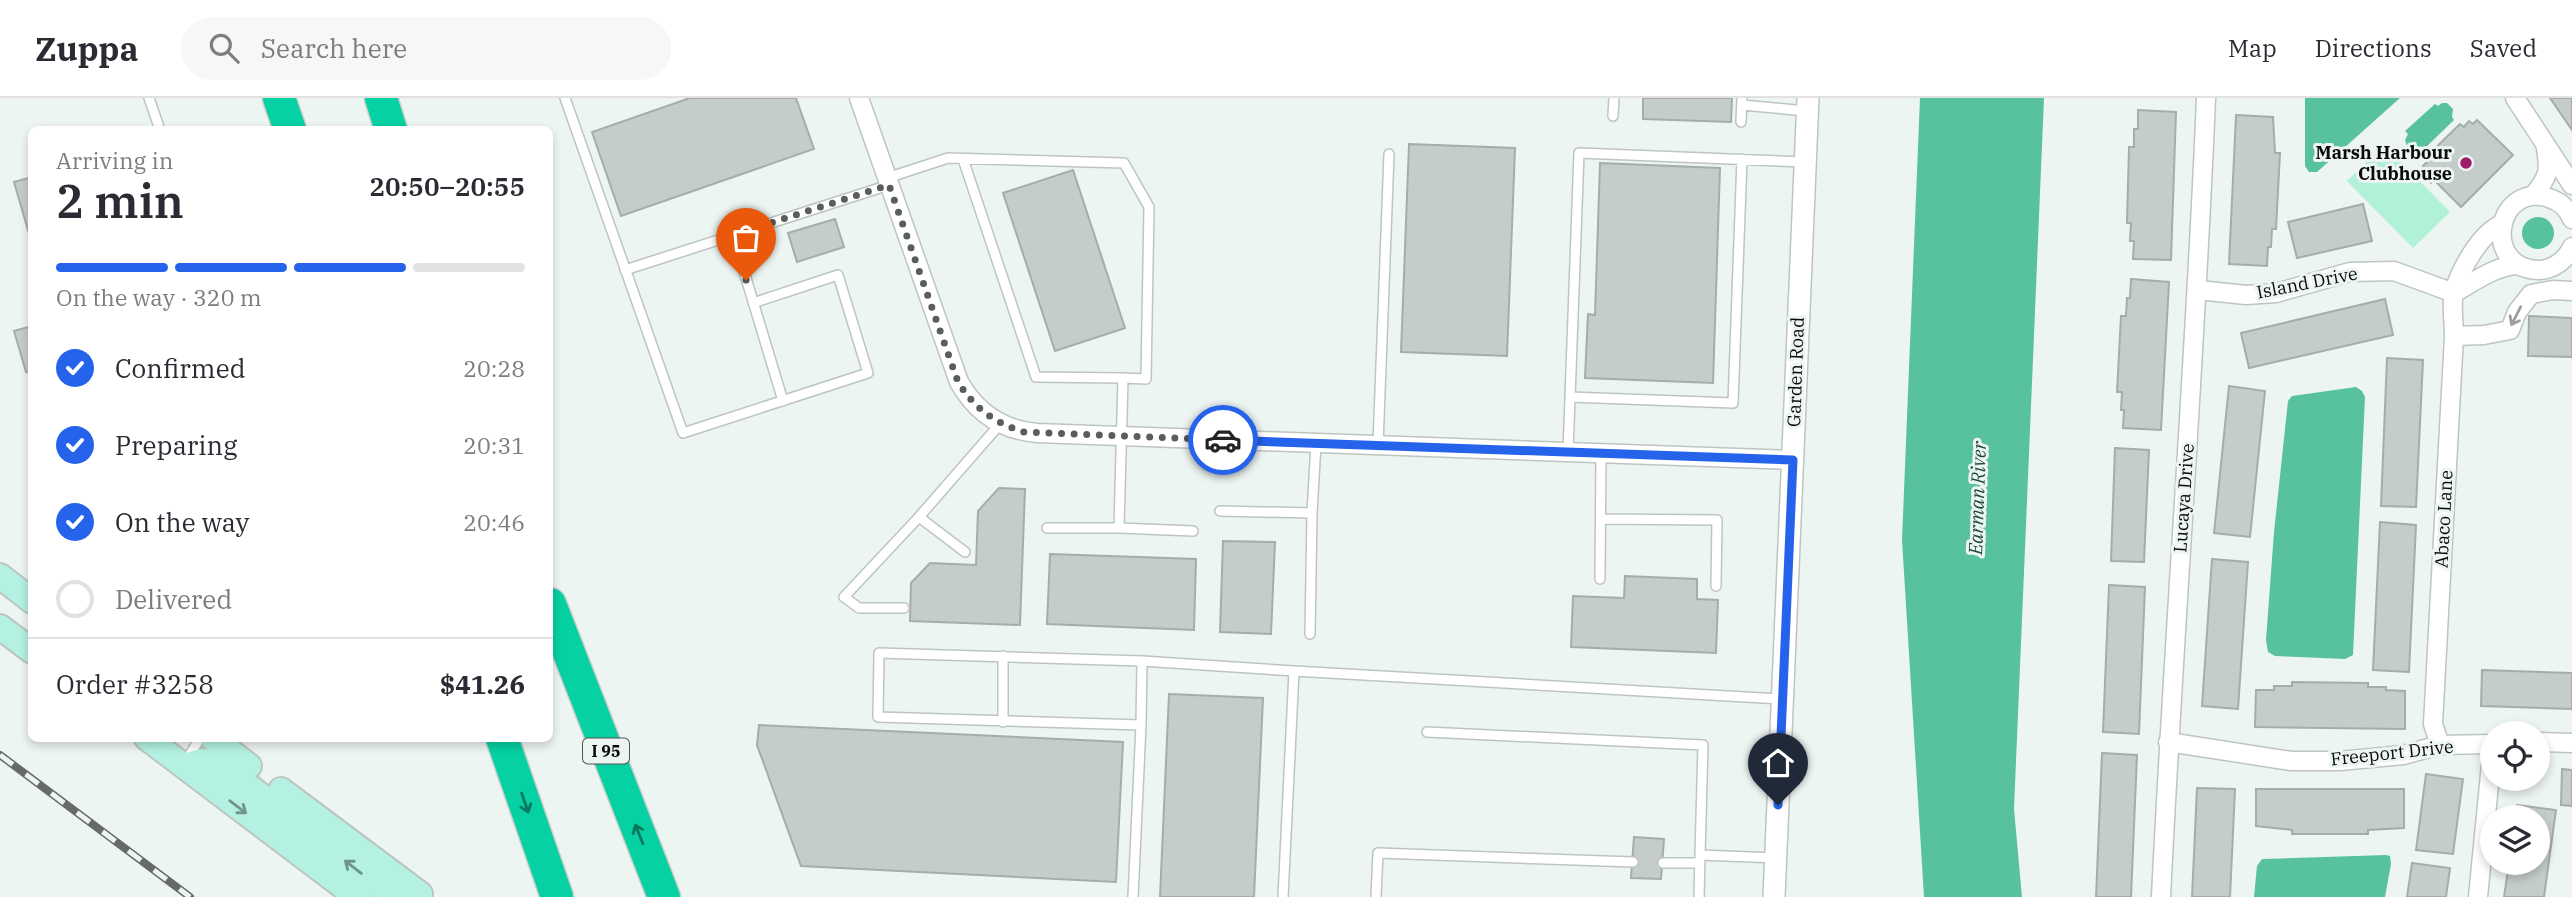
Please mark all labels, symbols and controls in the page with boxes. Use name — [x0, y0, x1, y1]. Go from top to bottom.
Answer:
search box — [181, 17, 671, 80]
text: Zuppa — [35, 27, 139, 70]
icon: search — [205, 29, 243, 67]
text: Search here — [261, 31, 407, 65]
text: Map — [2228, 32, 2277, 64]
text: Directions — [2315, 32, 2432, 64]
text: Saved — [2470, 32, 2537, 64]
place label: Marsh Harbour Clubhouse — [2316, 141, 2452, 185]
text: Arriving in — [56, 145, 173, 175]
marker: Marsh Harbour Clubhouse — [2458, 155, 2474, 171]
text: 20:50–20:55 — [369, 169, 525, 203]
text: 2 min — [56, 171, 184, 231]
pin — [716, 208, 776, 280]
icon: bag — [727, 219, 765, 257]
street label: Island Drive — [2255, 261, 2359, 304]
text: On the way · 320 m — [56, 282, 262, 312]
one-way arrow — [2509, 305, 2523, 326]
street label: Garden Road — [1782, 316, 1809, 427]
icon: check — [56, 349, 94, 387]
text: Confirmed — [115, 351, 246, 385]
text: 20:28 — [463, 353, 525, 383]
courier — [1188, 405, 1258, 475]
icon: car — [1204, 421, 1242, 459]
icon: check — [56, 426, 94, 464]
text: Preparing — [115, 428, 237, 462]
text: 20:31 — [463, 430, 525, 460]
water label: Earman River — [1963, 440, 1991, 556]
street label: Lucaya Drive — [2168, 443, 2199, 553]
street label: Abaco Lane — [2429, 469, 2458, 569]
icon: check — [56, 503, 94, 541]
text: On the way — [115, 505, 249, 539]
text: 20:46 — [463, 507, 525, 537]
text: Delivered — [115, 582, 232, 616]
text: Order #3258 — [56, 667, 214, 701]
text: $41.26 — [440, 667, 525, 701]
map controls — [2480, 721, 2550, 875]
button: locate — [2480, 721, 2550, 791]
pin — [1748, 733, 1808, 805]
street label: Freeport Drive — [2329, 735, 2455, 770]
road number: I 95 — [583, 738, 629, 764]
icon: home — [1759, 744, 1797, 782]
one-way arrow — [519, 792, 532, 814]
one-way arrow — [228, 800, 247, 815]
button: layers — [2480, 805, 2550, 875]
one-way arrow — [631, 823, 644, 845]
one-way arrow — [344, 860, 362, 875]

